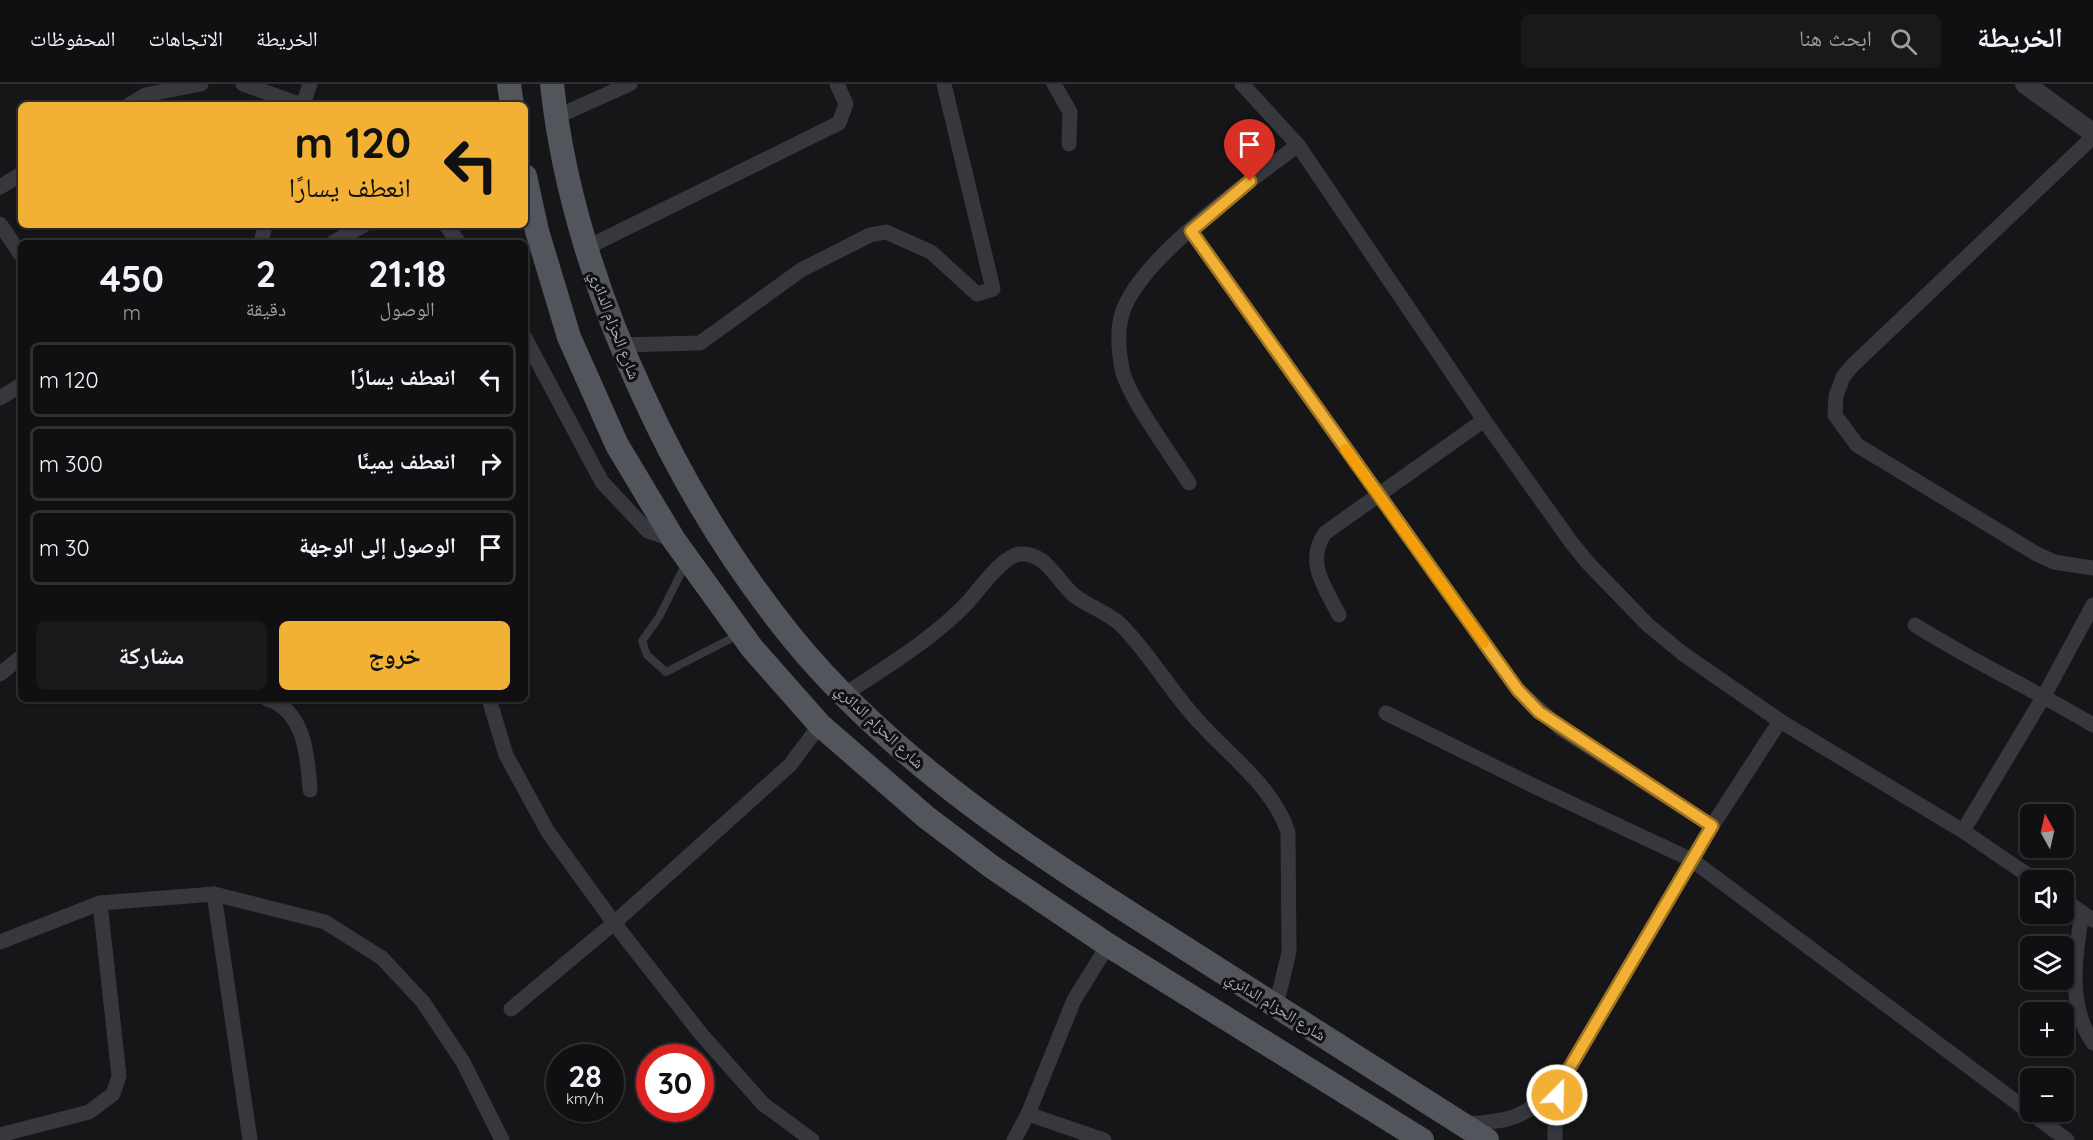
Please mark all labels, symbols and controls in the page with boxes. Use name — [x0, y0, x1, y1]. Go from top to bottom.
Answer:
search box — [1521, 14, 1941, 68]
text: الخريطة — [1977, 19, 2063, 54]
text: ابحث هنا — [1799, 24, 1872, 52]
text: المحفوظات — [30, 25, 115, 51]
text: الاتجاهات — [148, 25, 223, 51]
text: الخريطة — [256, 25, 318, 51]
icon: search — [1887, 25, 1920, 58]
text: 120 m — [294, 116, 411, 169]
pin — [1224, 119, 1275, 181]
icon: left — [432, 126, 510, 204]
icon: arrive — [1233, 128, 1266, 161]
text: انعطف يسارًا — [289, 170, 411, 204]
text: 2 — [256, 251, 276, 296]
text: 21:18 — [368, 251, 446, 296]
text: 450 — [100, 256, 164, 301]
street label: شارع الحزام الدائري — [582, 268, 645, 383]
text: دقيقة — [246, 296, 286, 321]
text: الوصول — [379, 296, 435, 321]
text: m — [123, 300, 141, 325]
text: انعطف يسارًا — [350, 363, 456, 391]
icon: left — [474, 363, 507, 396]
text: 120 m — [39, 366, 99, 394]
text: انعطف يمينًا — [357, 447, 456, 475]
icon: right — [474, 447, 507, 480]
text: 300 m — [39, 450, 103, 478]
text: الوصول إلى الوجهة — [299, 531, 456, 559]
icon: arrive — [474, 531, 507, 564]
text: 30 m — [39, 534, 90, 562]
button: مشاركة — [36, 621, 267, 690]
button: خروج — [279, 621, 510, 690]
street label: شارع الحزام الدائري — [829, 680, 929, 775]
north arrow — [2020, 804, 2074, 858]
map controls — [2020, 804, 2074, 1122]
button: sound — [2020, 870, 2074, 924]
button: layers — [2020, 936, 2074, 990]
street label: شارع الحزام الدائري — [1221, 967, 1330, 1047]
button: + — [2020, 1002, 2074, 1056]
speed limit sign: 30 — [636, 1044, 714, 1122]
text: 28 — [568, 1057, 602, 1095]
position arrow — [1525, 1063, 1589, 1127]
button: − — [2020, 1068, 2074, 1122]
text: km/h — [566, 1089, 604, 1108]

